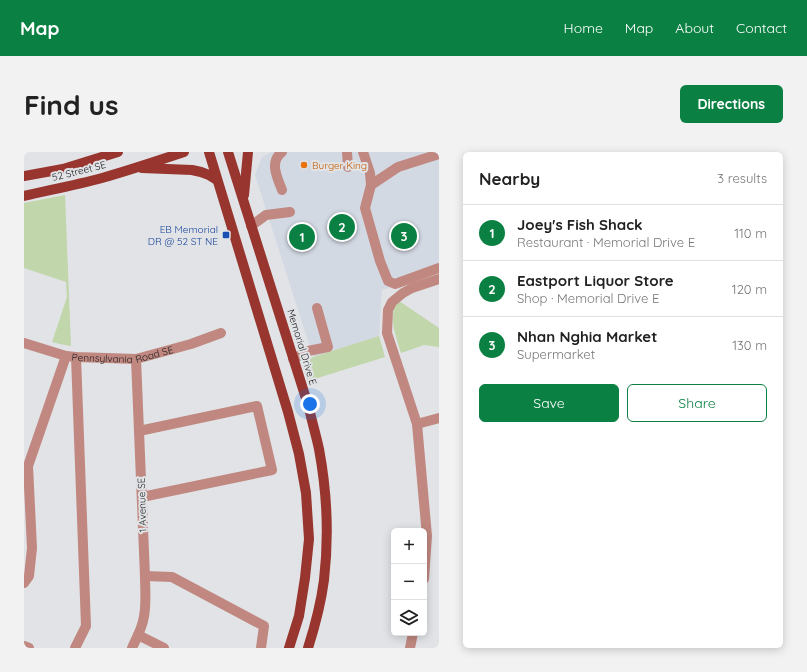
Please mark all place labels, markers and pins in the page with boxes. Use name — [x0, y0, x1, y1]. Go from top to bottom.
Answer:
place label: Burger King — [312, 159, 367, 172]
marker: Burger King — [299, 160, 309, 170]
pin: 2 — [329, 212, 355, 242]
pin: 3 — [391, 221, 417, 251]
pin: 1 — [289, 222, 315, 252]
place label: EB Memorial DR @ 52 ST NE — [148, 223, 218, 248]
marker: EB Memorial DR @ 52 ST NE — [221, 230, 231, 240]

